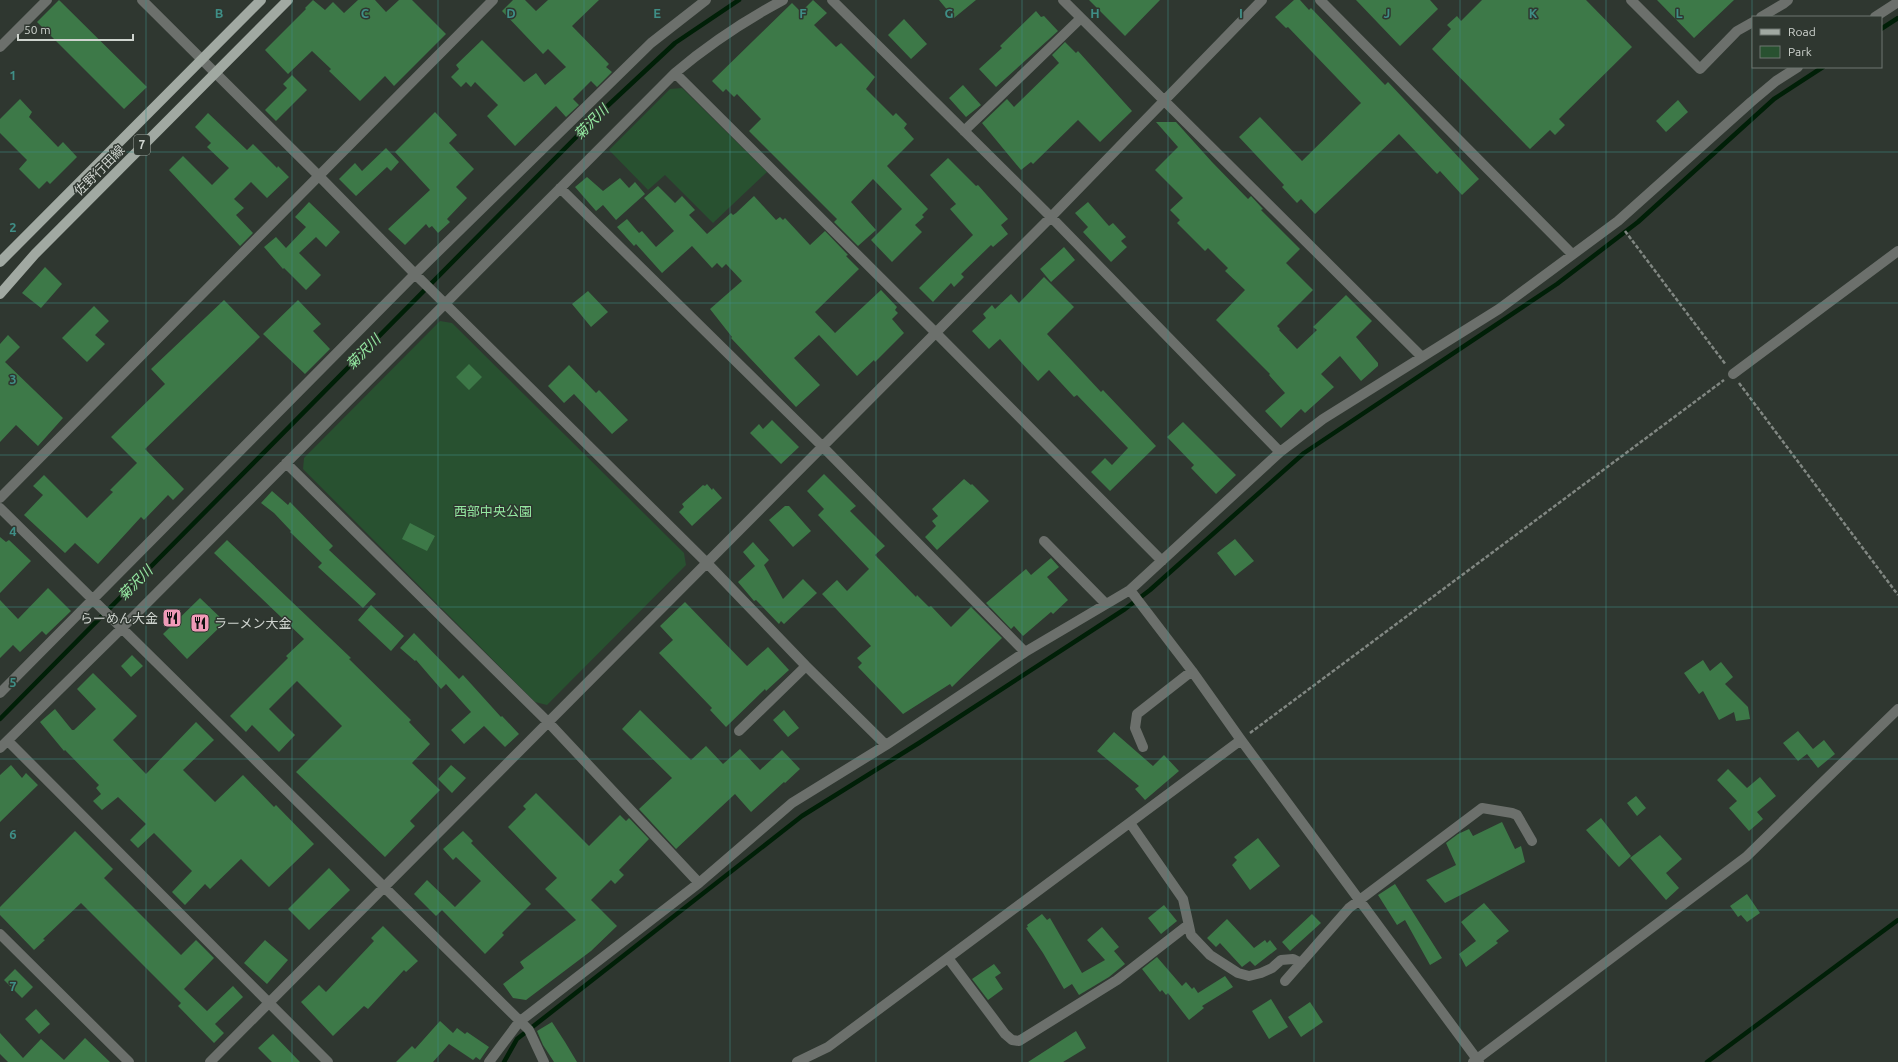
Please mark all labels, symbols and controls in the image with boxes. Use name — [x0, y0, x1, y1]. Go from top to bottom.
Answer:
text: B — [215, 6, 224, 20]
text: C — [361, 6, 370, 20]
text: D — [506, 6, 516, 20]
text: E — [653, 6, 661, 20]
text: F — [799, 6, 807, 20]
text: G — [945, 6, 954, 20]
text: H — [1090, 6, 1100, 20]
text: I — [1239, 6, 1243, 20]
text: J — [1384, 6, 1390, 20]
text: K — [1529, 6, 1538, 20]
text: L — [1675, 6, 1683, 20]
scale bar — [18, 16, 133, 42]
legend — [1752, 16, 1882, 68]
text: 50 m — [24, 23, 51, 36]
text: Road — [1788, 25, 1816, 38]
text: Park — [1788, 45, 1812, 58]
text: 1 — [9, 68, 17, 82]
water label: 菊沢川 — [570, 100, 613, 143]
road number: 7 — [134, 135, 150, 155]
street label: 佐野行田線 — [71, 142, 127, 198]
text: 2 — [9, 220, 17, 234]
water label: 菊沢川 — [342, 330, 385, 373]
text: 3 — [9, 372, 17, 386]
park label: 西部中央公園 — [454, 504, 532, 518]
text: 4 — [9, 524, 17, 538]
water label: 菊沢川 — [114, 561, 157, 604]
restaurant icon: らーめん大金 — [161, 607, 183, 629]
place label: らーめん大金 — [80, 611, 158, 625]
restaurant icon: ラーメン大金 — [189, 612, 211, 634]
place label: ラーメン大金 — [214, 616, 291, 630]
text: 5 — [9, 675, 17, 689]
text: 6 — [9, 827, 17, 841]
text: 7 — [9, 979, 17, 993]

